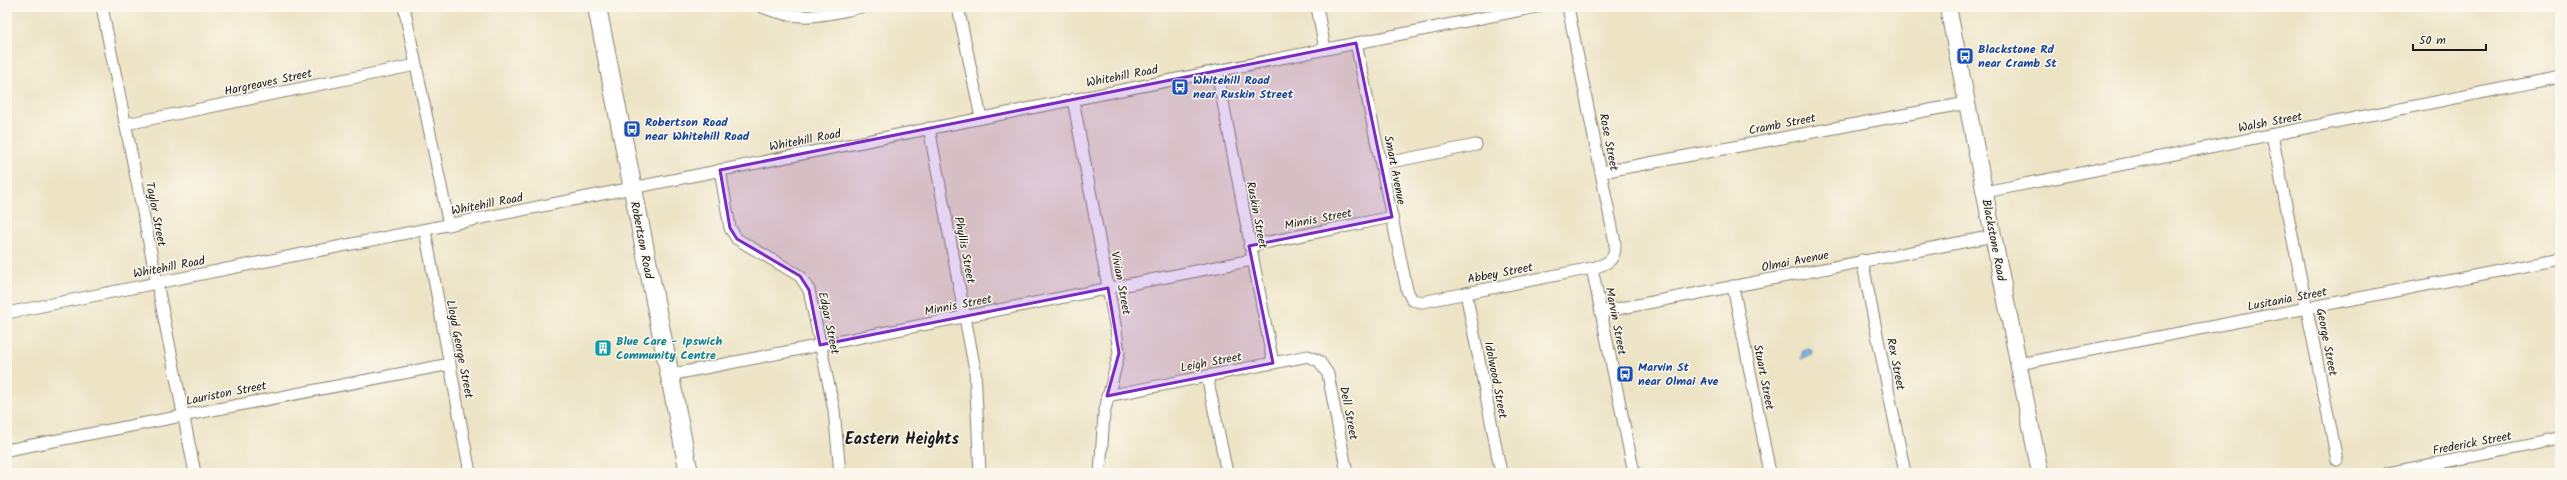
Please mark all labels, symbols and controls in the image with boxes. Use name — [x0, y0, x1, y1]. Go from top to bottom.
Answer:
scale bar — [2413, 26, 2486, 52]
text: 50 m — [2419, 31, 2446, 50]
place label: Blackstone Rd near Cramb St — [1978, 40, 2057, 73]
bus stop icon: Blackstone Rd near Cramb St — [1955, 46, 1975, 66]
street label: Whitehill Road — [1085, 60, 1161, 93]
street label: Hargreaves Street — [223, 64, 314, 101]
place label: Whitehill Road near Ruskin Street — [1193, 71, 1294, 104]
bus stop icon: Whitehill Road near Ruskin Street — [1170, 77, 1190, 97]
street label: Walsh Street — [2237, 107, 2304, 138]
street label: Cramb Street — [1747, 109, 1818, 140]
street label: Rose Street — [1594, 112, 1623, 173]
place label: Robertson Road near Whitehill Road — [645, 113, 750, 146]
bus stop icon: Robertson Road near Whitehill Road — [622, 119, 642, 139]
street label: Whitehill Road — [768, 124, 844, 157]
street label: Smart Avenue — [1378, 134, 1411, 207]
street label: Taylor Street — [140, 180, 171, 248]
street label: Ruskin Street — [1241, 180, 1272, 251]
street label: Whitehill Road — [450, 188, 526, 221]
street label: Blackstone Road — [1976, 198, 2011, 284]
street label: Robertson Road — [625, 200, 659, 281]
street label: Minnis Street — [1283, 204, 1354, 235]
street label: Phyllis Street — [949, 215, 980, 285]
street label: Olmai Avenue — [1760, 246, 1831, 277]
street label: Vivian Street — [1105, 250, 1136, 317]
street label: Whitehill Road — [132, 251, 208, 284]
street label: Abbey Street — [1466, 258, 1535, 289]
street label: Lusitania Street — [2246, 282, 2329, 317]
street label: Marvin Street — [1600, 286, 1631, 357]
street label: Edgar Street — [813, 290, 844, 357]
street label: Minnis Street — [923, 290, 994, 321]
street label: Lloyd George Street — [441, 298, 478, 400]
street label: George Street — [2311, 307, 2342, 378]
place label: Blue Care - Ipswich Community Centre — [616, 332, 723, 365]
street label: Rex Street — [1881, 336, 1910, 392]
building icon: Blue Care - Ipswich Community Centre — [593, 338, 613, 358]
street label: Idolwood Street — [1479, 340, 1512, 421]
street label: Stuart Street — [1748, 343, 1779, 412]
street label: Leigh Street — [1179, 347, 1244, 378]
place label: Marvin St near Olmai Ave — [1638, 358, 1719, 391]
bus stop icon: Marvin St near Olmai Ave — [1615, 364, 1635, 384]
street label: Lauriston Street — [184, 376, 268, 411]
street label: Dell Street — [1334, 385, 1363, 442]
street label: Frederick Street — [2431, 426, 2514, 460]
district label: Eastern Heights — [845, 427, 960, 452]

